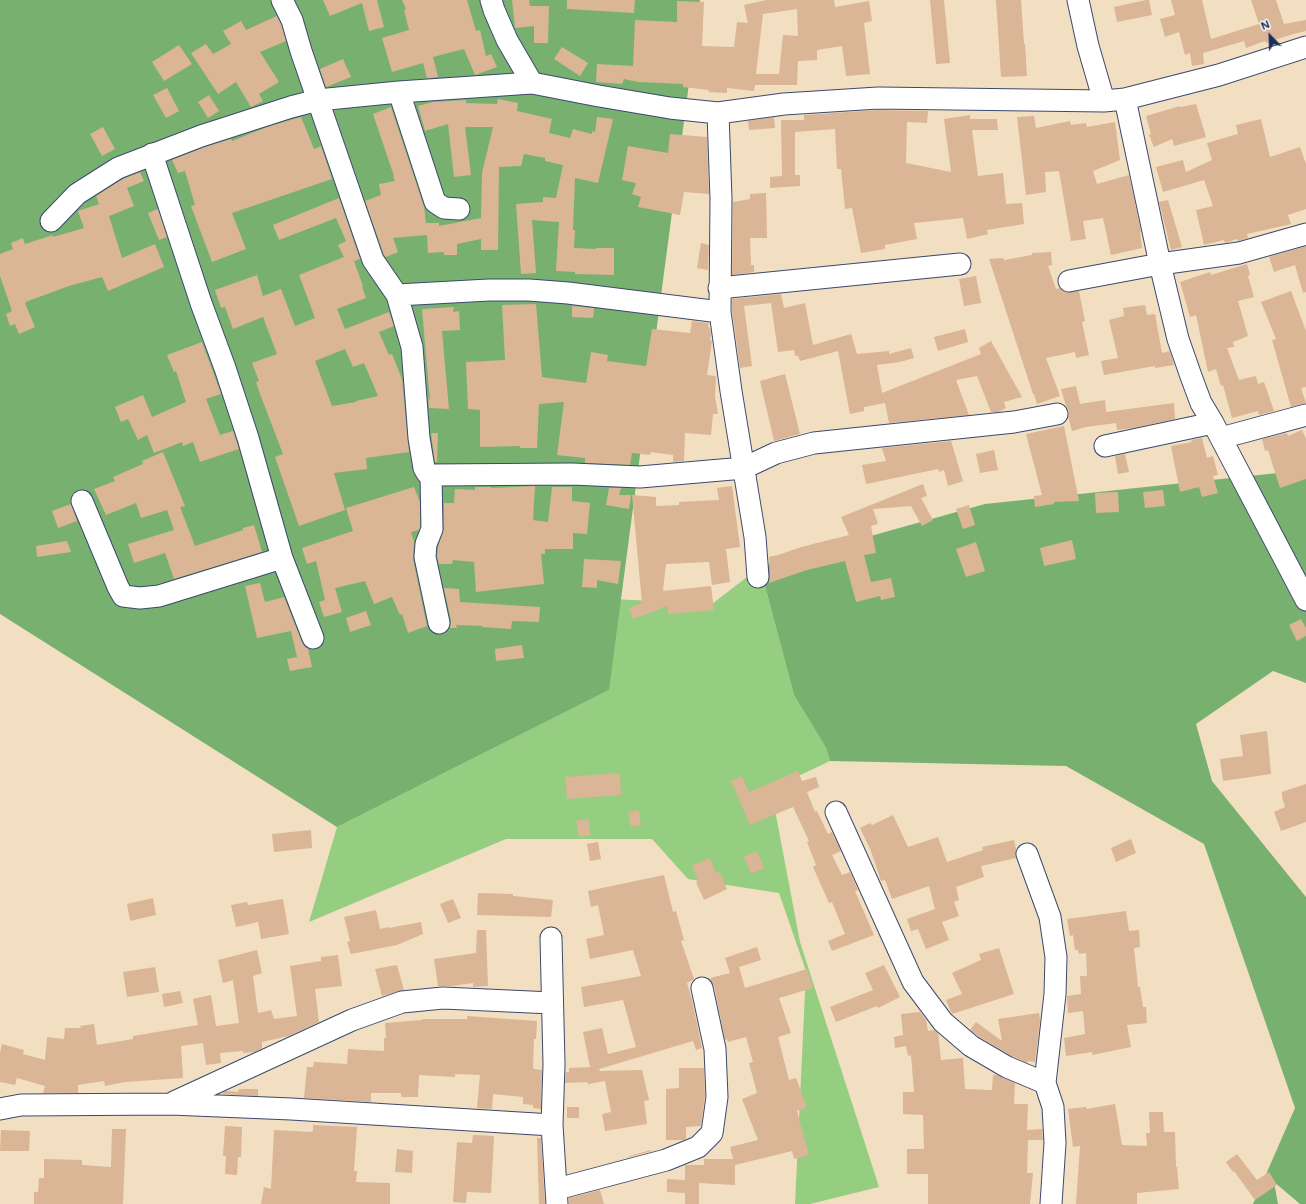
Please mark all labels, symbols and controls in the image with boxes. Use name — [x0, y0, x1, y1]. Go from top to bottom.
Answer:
north arrow — [1250, 16, 1290, 56]
text: N — [1258, 16, 1272, 33]

